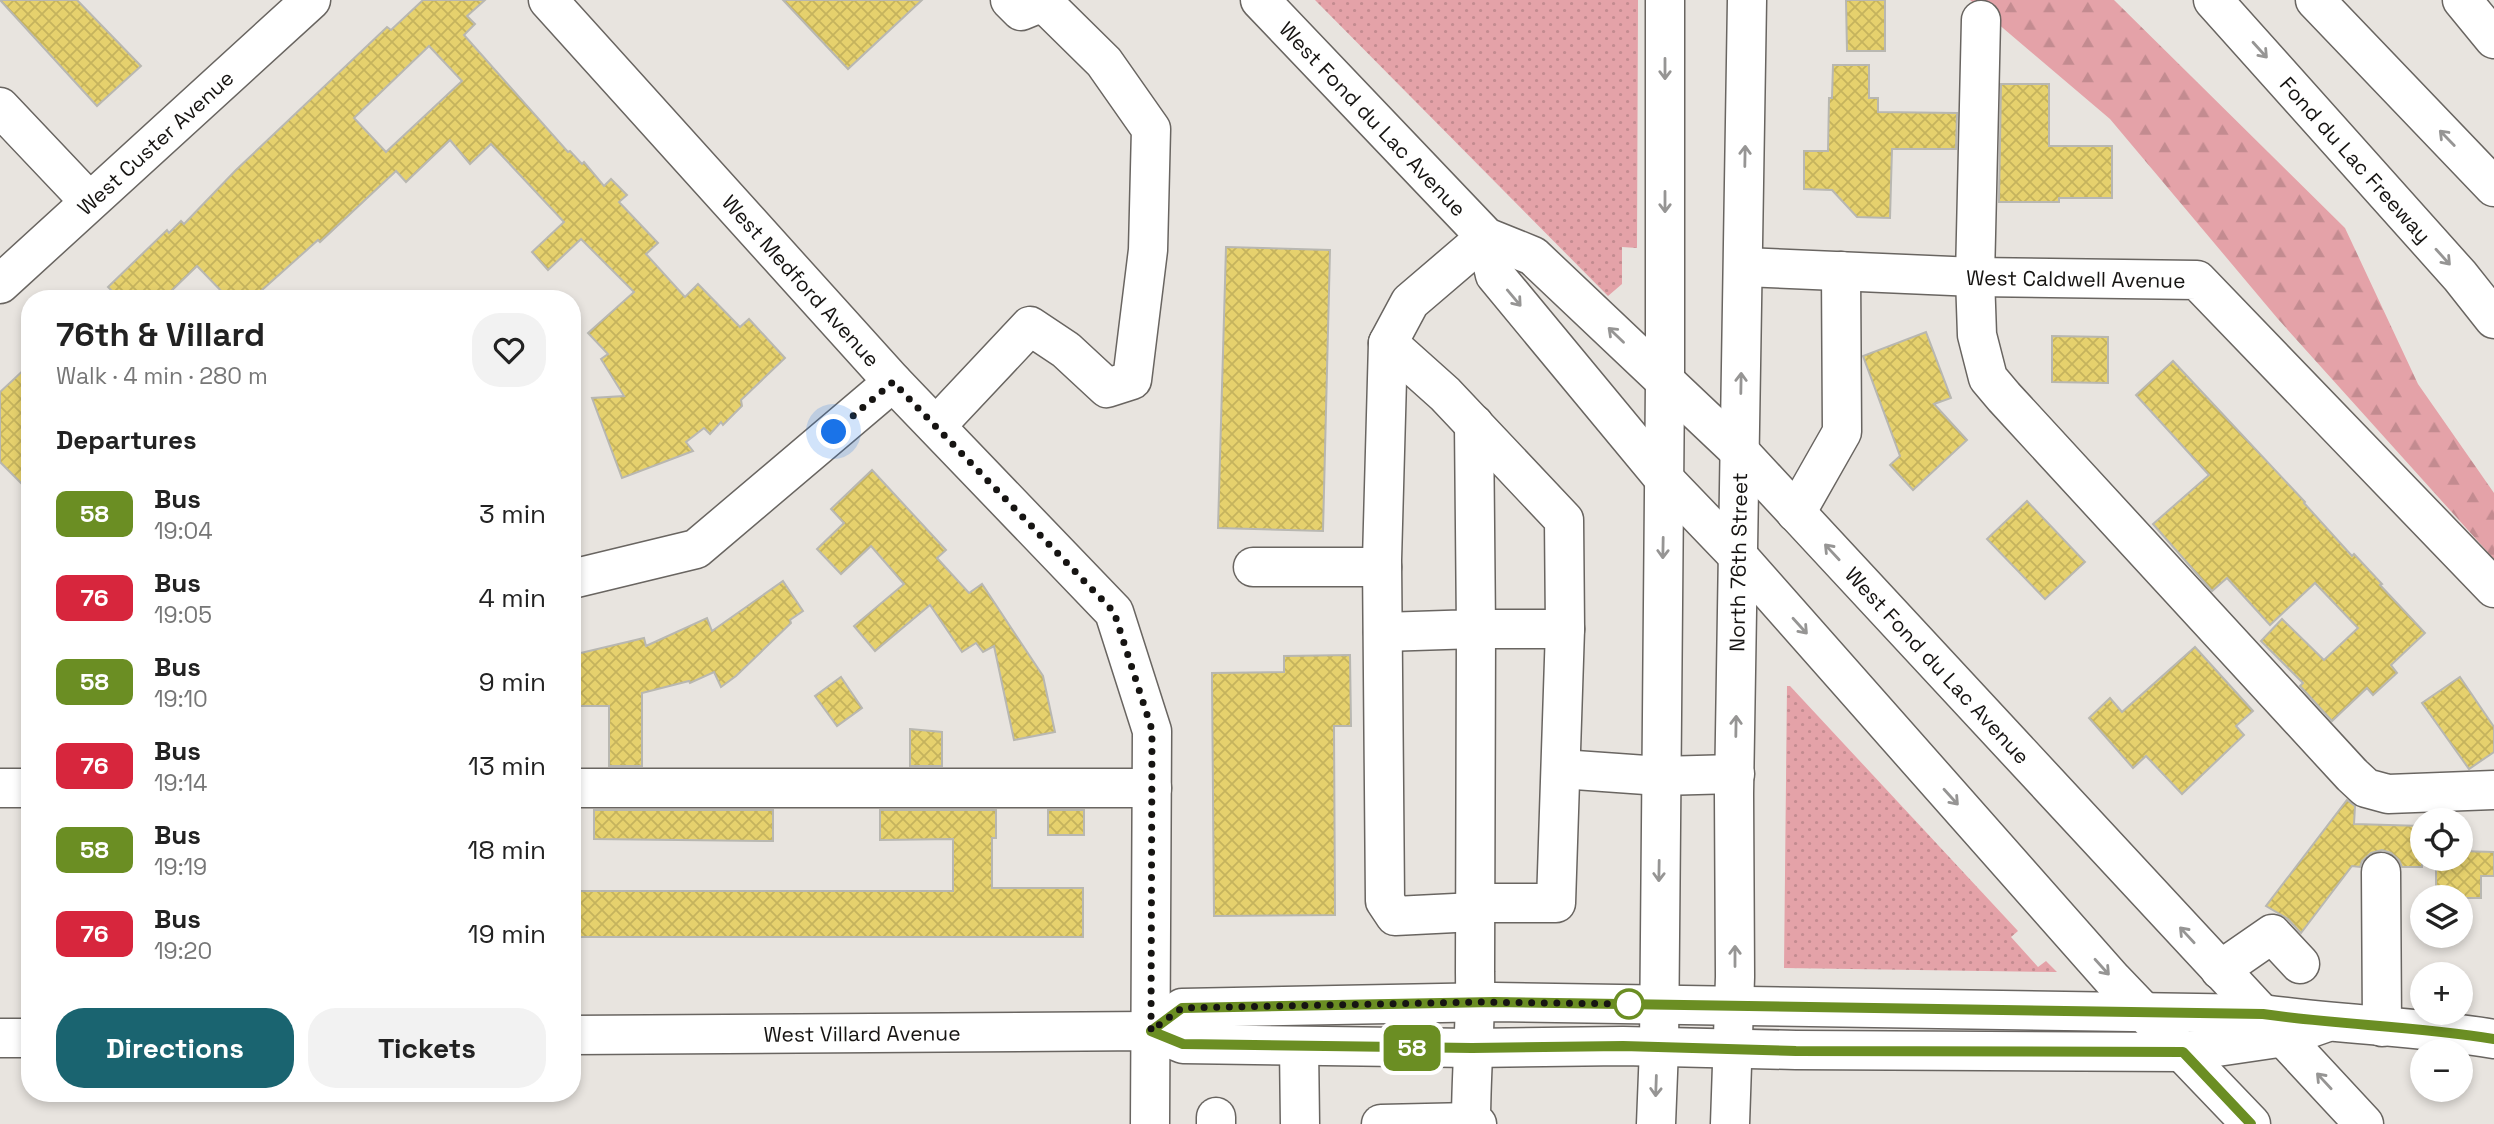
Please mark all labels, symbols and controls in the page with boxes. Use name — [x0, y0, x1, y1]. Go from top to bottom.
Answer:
street label: West Fond du Lac Avenue — [1274, 15, 1472, 222]
one-way arrow — [2252, 41, 2268, 59]
one-way arrow — [1658, 57, 1672, 80]
street label: West Custer Avenue — [71, 64, 239, 221]
street label: Fond du Lac Freeway — [2274, 71, 2437, 248]
one-way arrow — [2438, 129, 2455, 146]
one-way arrow — [1738, 144, 1752, 167]
street label: West Medford Avenue — [717, 189, 886, 372]
one-way arrow — [1658, 191, 1672, 214]
one-way arrow — [2435, 248, 2452, 265]
street label: West Caldwell Avenue — [1966, 263, 2186, 293]
one-way arrow — [1506, 288, 1522, 306]
button: heart — [472, 313, 546, 387]
text: 76th & Villard — [56, 314, 265, 356]
one-way arrow — [1608, 327, 1625, 344]
text: Walk · 4 min · 280 m — [56, 361, 268, 391]
one-way arrow — [1734, 372, 1748, 395]
your location — [816, 414, 851, 449]
text: Departures — [56, 423, 197, 457]
street label: North 76th Street — [1723, 472, 1753, 652]
text: Bus — [154, 482, 201, 516]
text: 3 min — [479, 497, 546, 531]
text: 58 — [80, 498, 109, 529]
text: 19:04 — [154, 516, 213, 546]
one-way arrow — [1656, 536, 1670, 559]
one-way arrow — [1824, 544, 1841, 561]
street label: West Fond du Lac Avenue — [1840, 561, 2036, 769]
text: Bus — [154, 566, 201, 600]
text: 4 min — [478, 581, 546, 615]
text: 76 — [80, 582, 109, 613]
text: 19:05 — [154, 600, 212, 630]
one-way arrow — [1792, 617, 1808, 635]
text: Bus — [154, 650, 201, 684]
text: 9 min — [479, 665, 546, 699]
text: 58 — [80, 666, 109, 697]
text: 19:10 — [154, 684, 208, 714]
one-way arrow — [1729, 715, 1742, 738]
text: Bus — [154, 734, 201, 768]
text: 13 min — [468, 749, 546, 783]
text: 76 — [80, 750, 109, 781]
text: 19:14 — [154, 768, 208, 798]
one-way arrow — [1943, 787, 1959, 805]
map controls — [2410, 808, 2473, 1102]
button: locate — [2410, 808, 2473, 871]
text: Bus — [154, 818, 201, 852]
text: 18 min — [468, 833, 546, 867]
text: 58 — [80, 834, 109, 865]
text: 19:19 — [154, 852, 207, 882]
one-way arrow — [1652, 859, 1666, 882]
button: layers — [2410, 885, 2473, 948]
text: Bus — [154, 902, 201, 936]
text: 19 min — [468, 917, 546, 951]
text: 76 — [80, 918, 109, 949]
one-way arrow — [2179, 926, 2195, 944]
text: 19:20 — [154, 936, 212, 966]
one-way arrow — [1728, 945, 1742, 968]
one-way arrow — [2094, 958, 2110, 976]
button: + — [2410, 962, 2473, 1025]
unlabelled marker — [1614, 989, 1644, 1019]
button: Directions — [56, 1008, 294, 1088]
button: Tickets — [308, 1008, 546, 1088]
street label: West Villard Avenue — [763, 1019, 961, 1047]
line badge: 58 — [1380, 1025, 1444, 1071]
text: 58 — [1398, 1032, 1426, 1063]
button: − — [2410, 1039, 2473, 1102]
one-way arrow — [2315, 1073, 2332, 1090]
one-way arrow — [1650, 1074, 1663, 1097]

